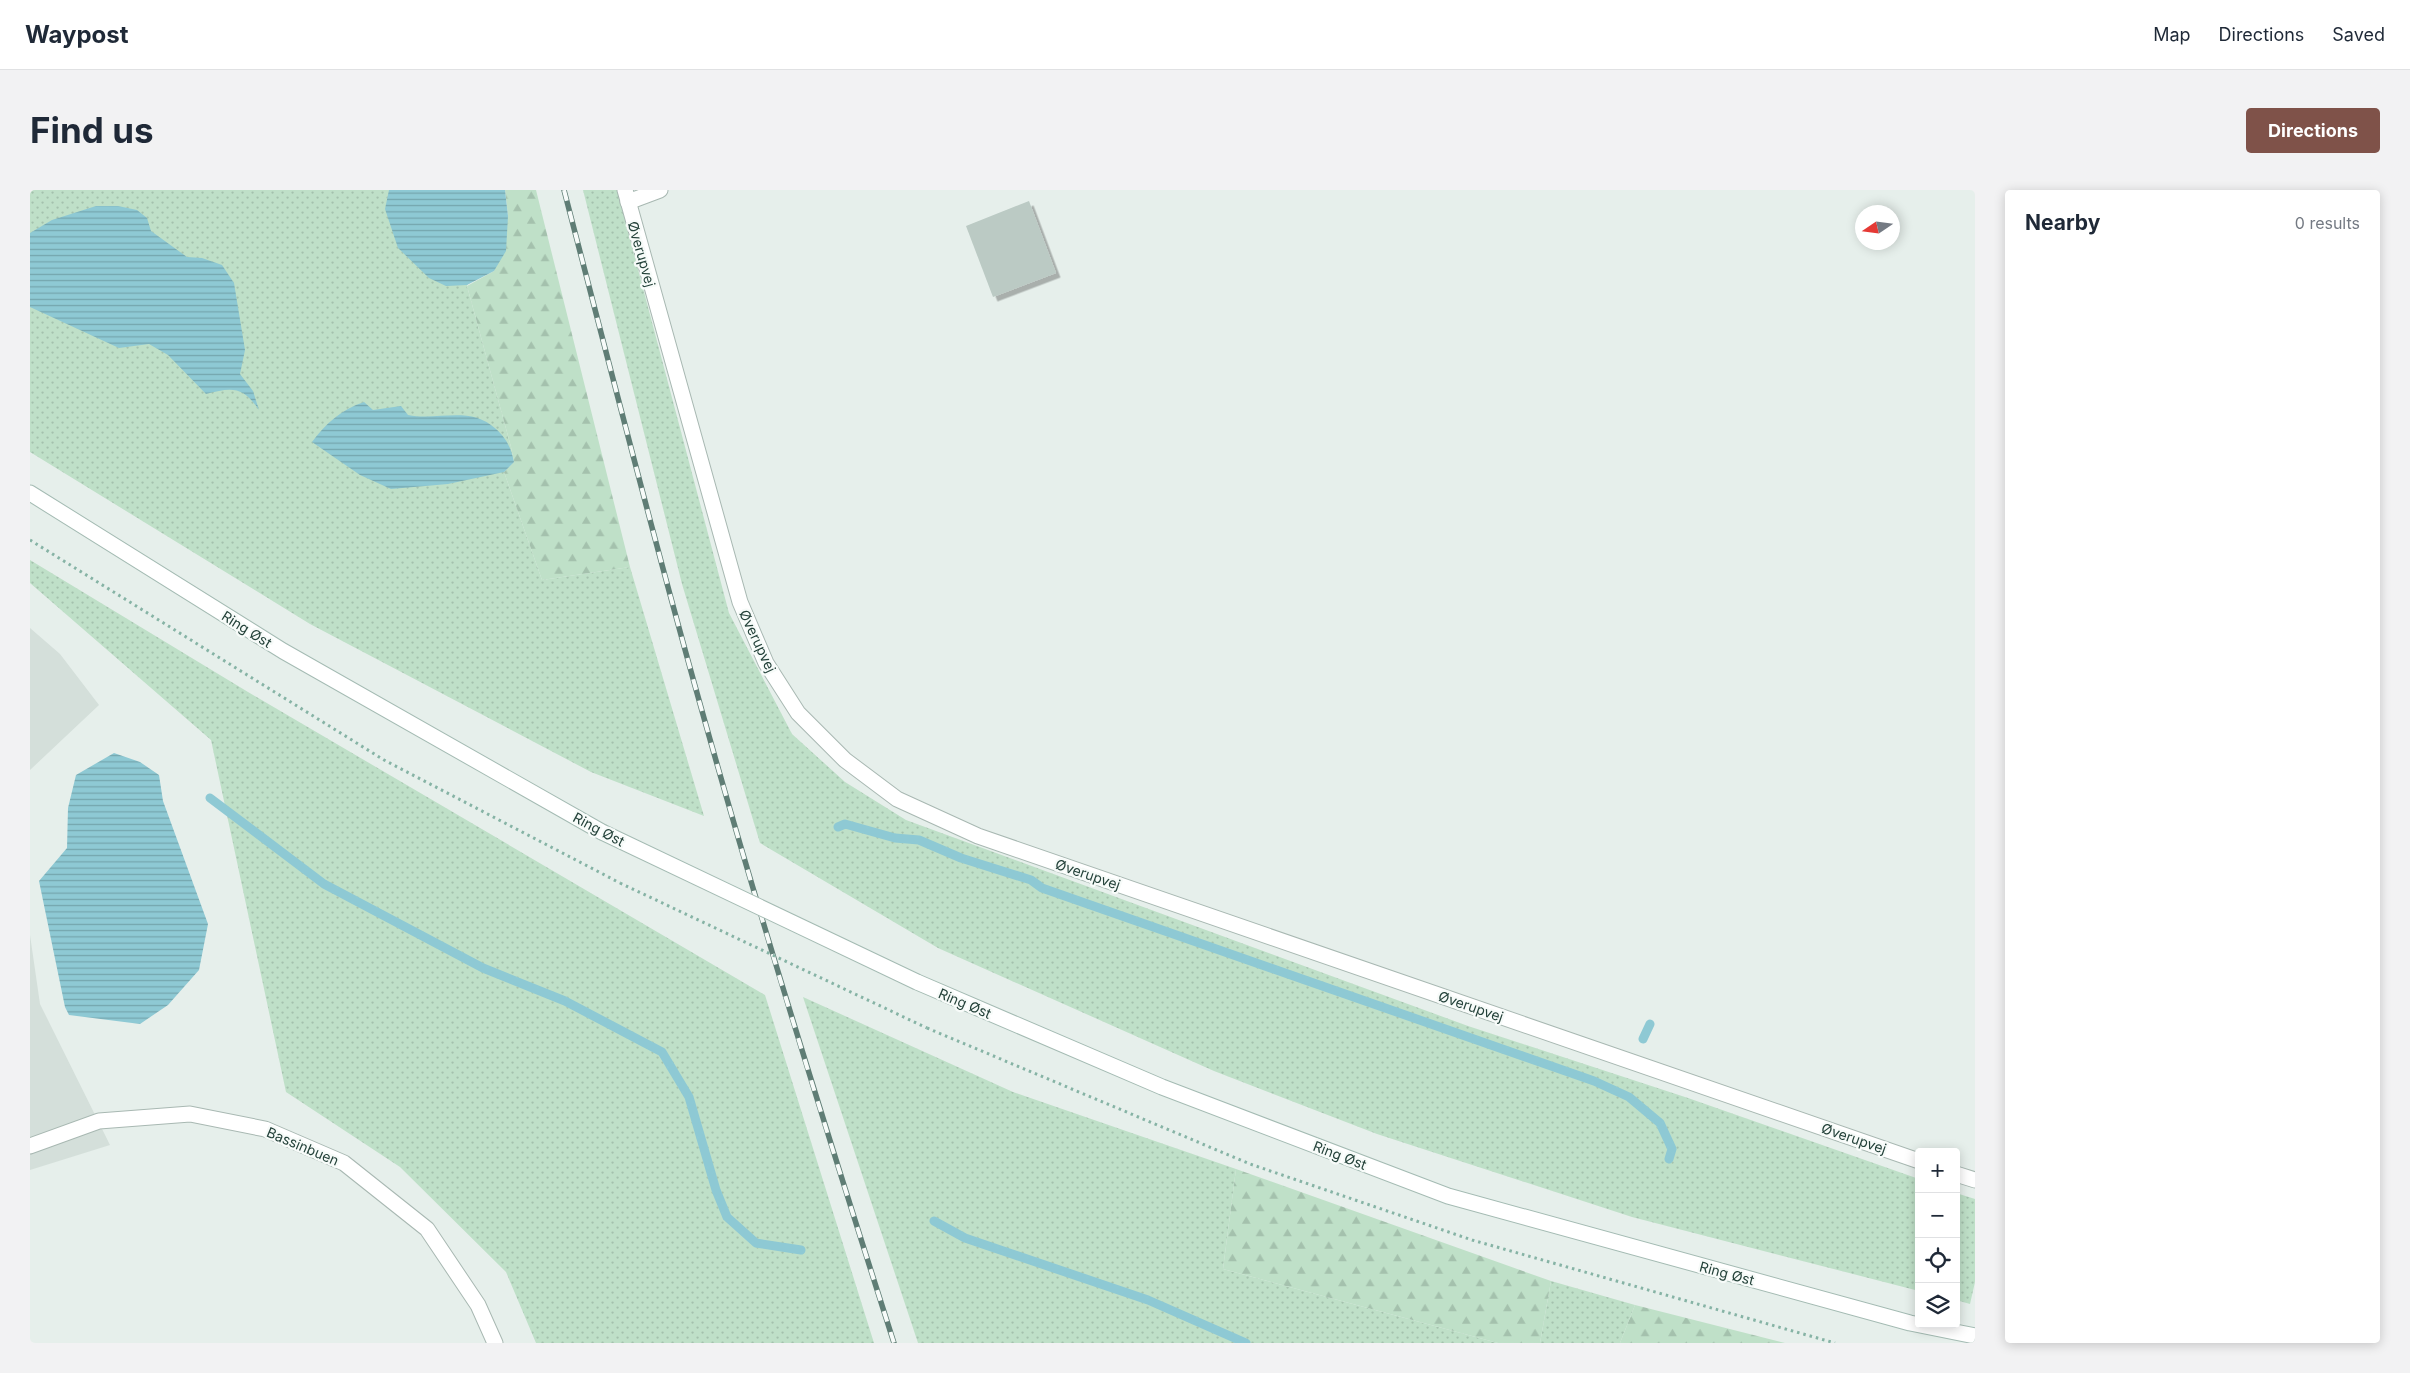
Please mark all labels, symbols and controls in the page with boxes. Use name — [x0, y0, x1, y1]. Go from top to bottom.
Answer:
text: Waypost — [25, 20, 129, 49]
text: Map — [2153, 24, 2191, 45]
text: Directions — [2219, 24, 2304, 45]
text: Saved — [2332, 24, 2385, 45]
button: Directions — [2246, 108, 2380, 153]
text: Find us — [30, 109, 154, 151]
north arrow — [1855, 205, 1900, 250]
text: Nearby — [2025, 210, 2100, 235]
text: 0 results — [2295, 213, 2360, 233]
street label: Øverupvej — [625, 219, 659, 289]
street label: Ring Øst — [219, 607, 276, 651]
street label: Øverupvej — [736, 607, 780, 675]
street label: Ring Øst — [570, 808, 628, 850]
street label: Øverupvej — [1053, 855, 1123, 893]
street label: Ring Øst — [936, 984, 994, 1022]
street label: Øverupvej — [1436, 987, 1506, 1025]
street label: Øverupvej — [1819, 1119, 1889, 1157]
street label: Bassinbuen — [264, 1123, 342, 1169]
street label: Ring Øst — [1311, 1137, 1370, 1173]
map controls — [1915, 1148, 1960, 1328]
button: + — [1915, 1148, 1960, 1193]
button: − — [1915, 1193, 1960, 1238]
button: locate — [1915, 1238, 1960, 1283]
street label: Ring Øst — [1698, 1258, 1757, 1289]
button: layers — [1915, 1283, 1960, 1328]

